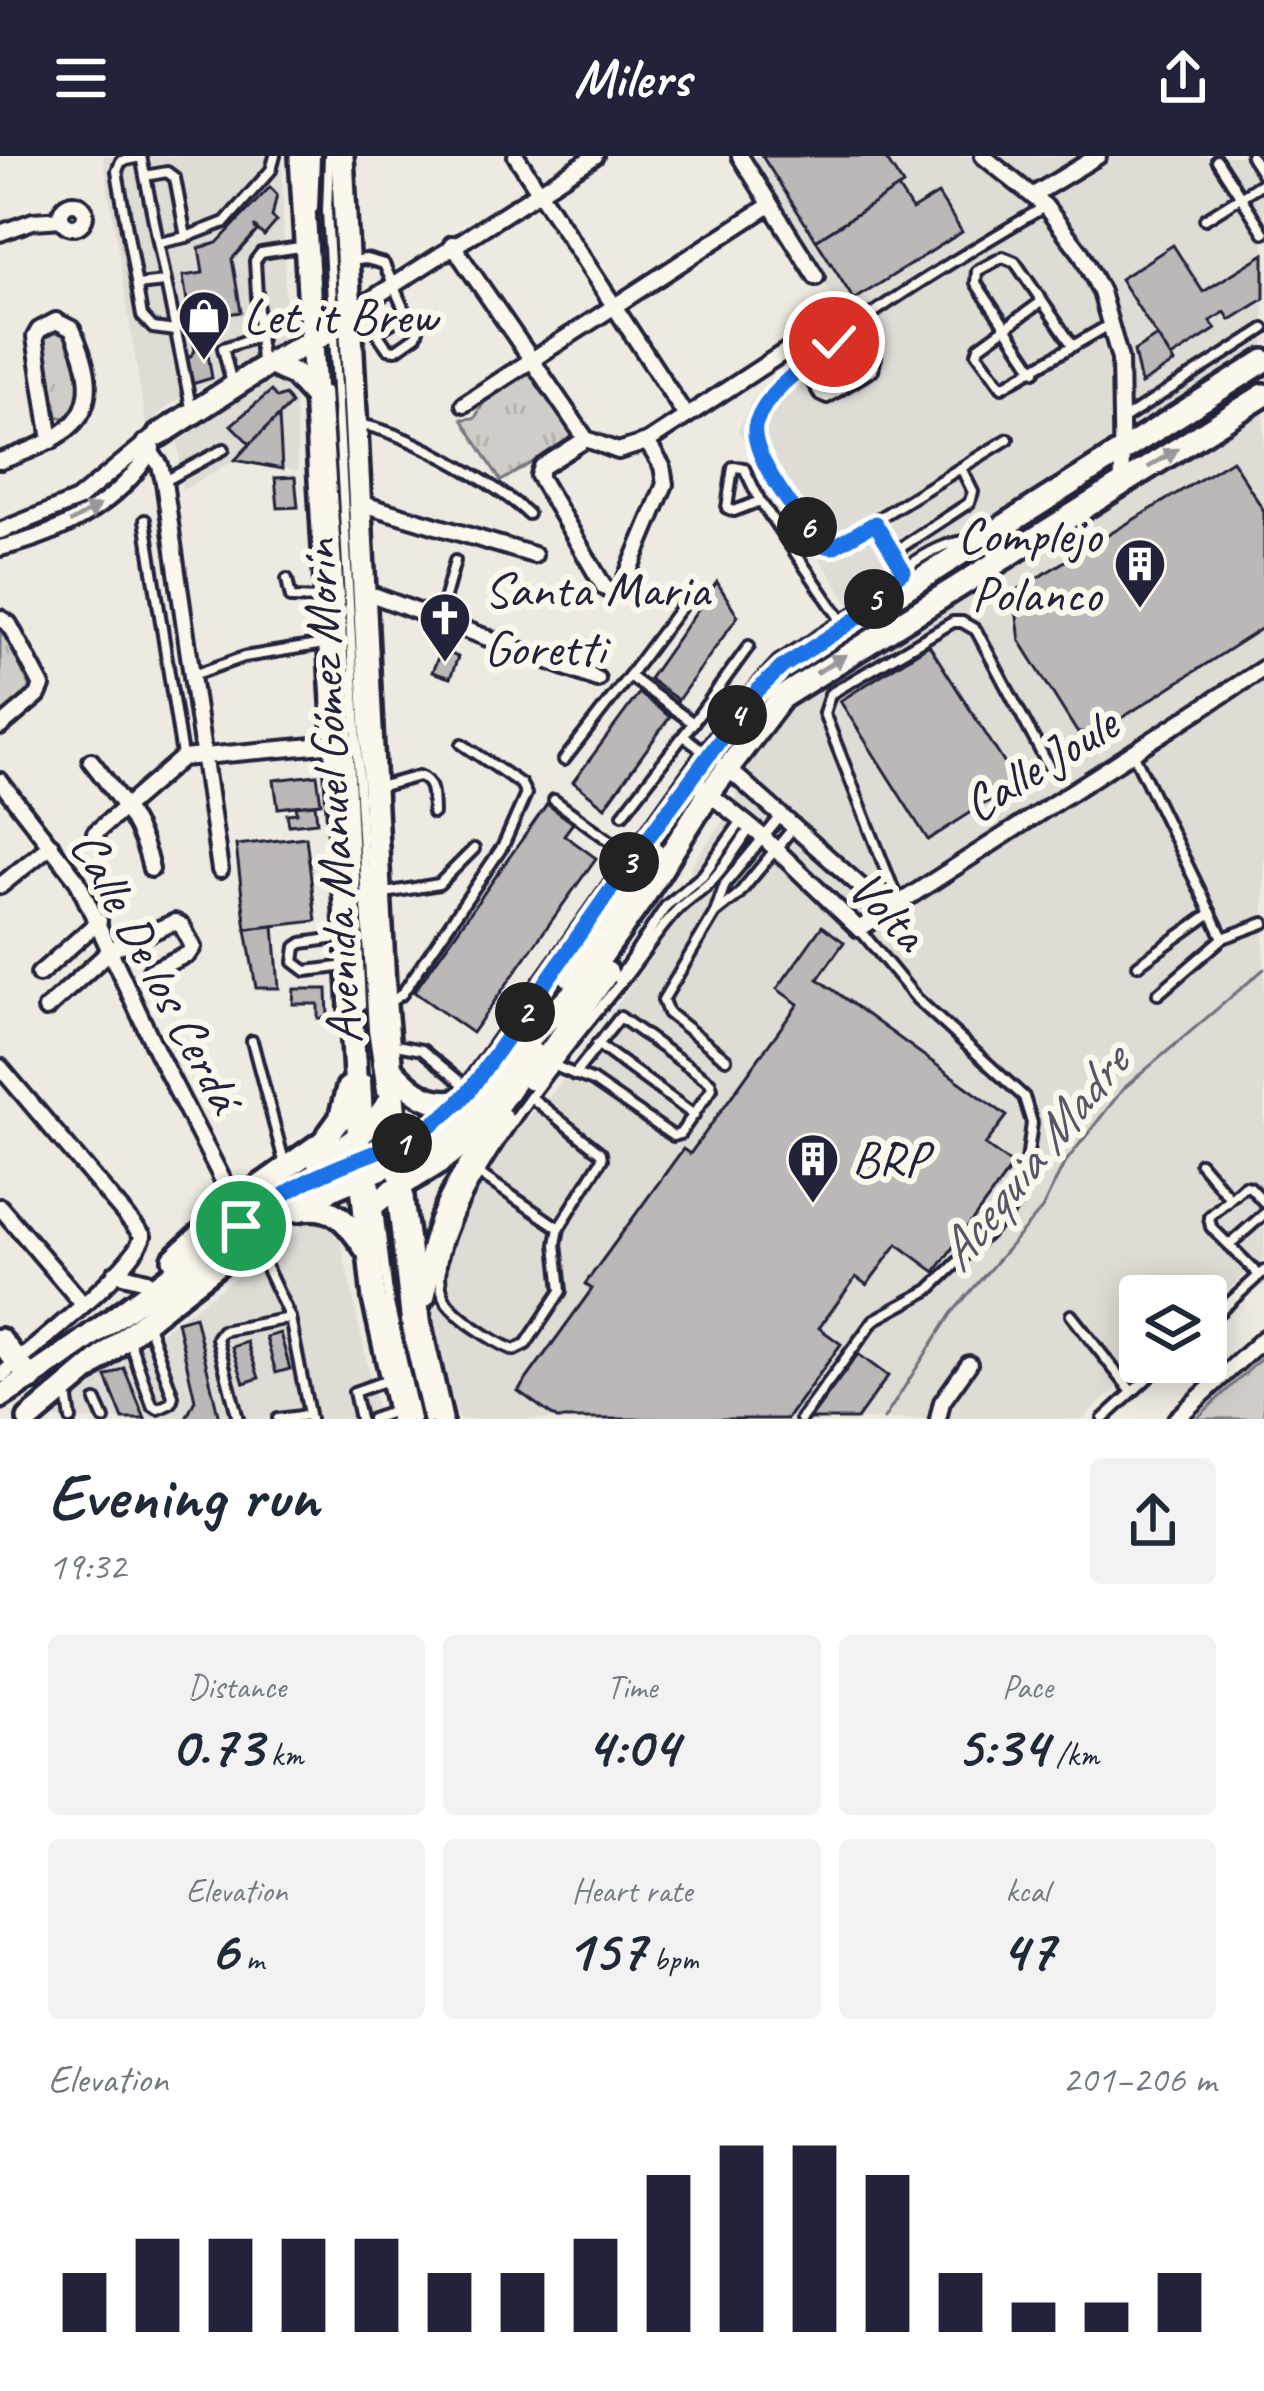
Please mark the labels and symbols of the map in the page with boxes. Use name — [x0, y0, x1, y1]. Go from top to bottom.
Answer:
place label: Let it Brew — [243, 284, 441, 348]
shop icon: Let it Brew — [176, 288, 232, 362]
pin — [783, 291, 885, 393]
one-way arrow — [1146, 448, 1179, 470]
pin: 6 — [777, 497, 837, 557]
place label: Complejo Polanco — [957, 503, 1104, 626]
one-way arrow — [68, 505, 102, 526]
street label: Avenida Manuel Gómez Morín — [286, 536, 376, 1046]
building icon: Complejo Polanco — [1112, 536, 1168, 610]
place label: Santa Maria Goretti — [484, 557, 713, 680]
pin: 5 — [844, 569, 904, 629]
church icon: Santa Maria Goretti — [417, 590, 473, 664]
one-way arrow — [815, 654, 848, 676]
pin: 4 — [707, 685, 767, 745]
street label: Calle Joule — [951, 690, 1132, 836]
street label: Calle De los Cerdá — [56, 820, 260, 1126]
pin: 3 — [599, 832, 659, 892]
street label: Volta — [835, 856, 944, 966]
pin: 2 — [495, 982, 555, 1042]
water label: Acequia Madre — [921, 1026, 1148, 1284]
pin: 1 — [372, 1113, 432, 1173]
place label: BRP — [852, 1127, 935, 1191]
building icon: BRP — [785, 1131, 841, 1205]
pin — [190, 1175, 292, 1277]

